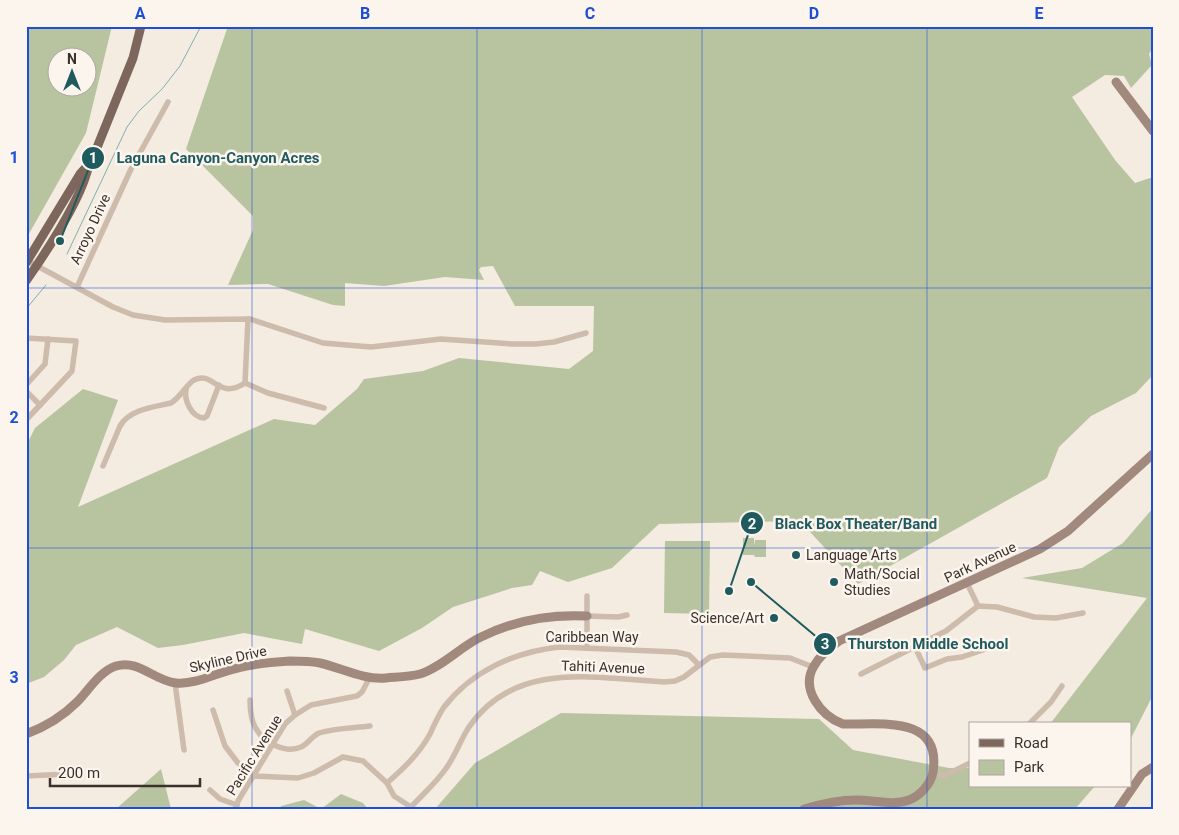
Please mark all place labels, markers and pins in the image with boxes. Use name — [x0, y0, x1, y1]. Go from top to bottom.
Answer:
callout: Laguna Canyon-Canyon Acres — [81, 143, 329, 173]
callout: Black Box Theater/Band — [740, 508, 948, 538]
place label: Language Arts — [806, 547, 897, 563]
marker: Language Arts — [790, 549, 802, 561]
place label: Math/Social Studies — [844, 566, 920, 598]
marker: Math/Social Studies — [828, 576, 840, 588]
place label: Science/Art — [690, 610, 764, 626]
marker: Science/Art — [768, 612, 780, 624]
callout: Thurston Middle School — [812, 629, 1018, 659]

